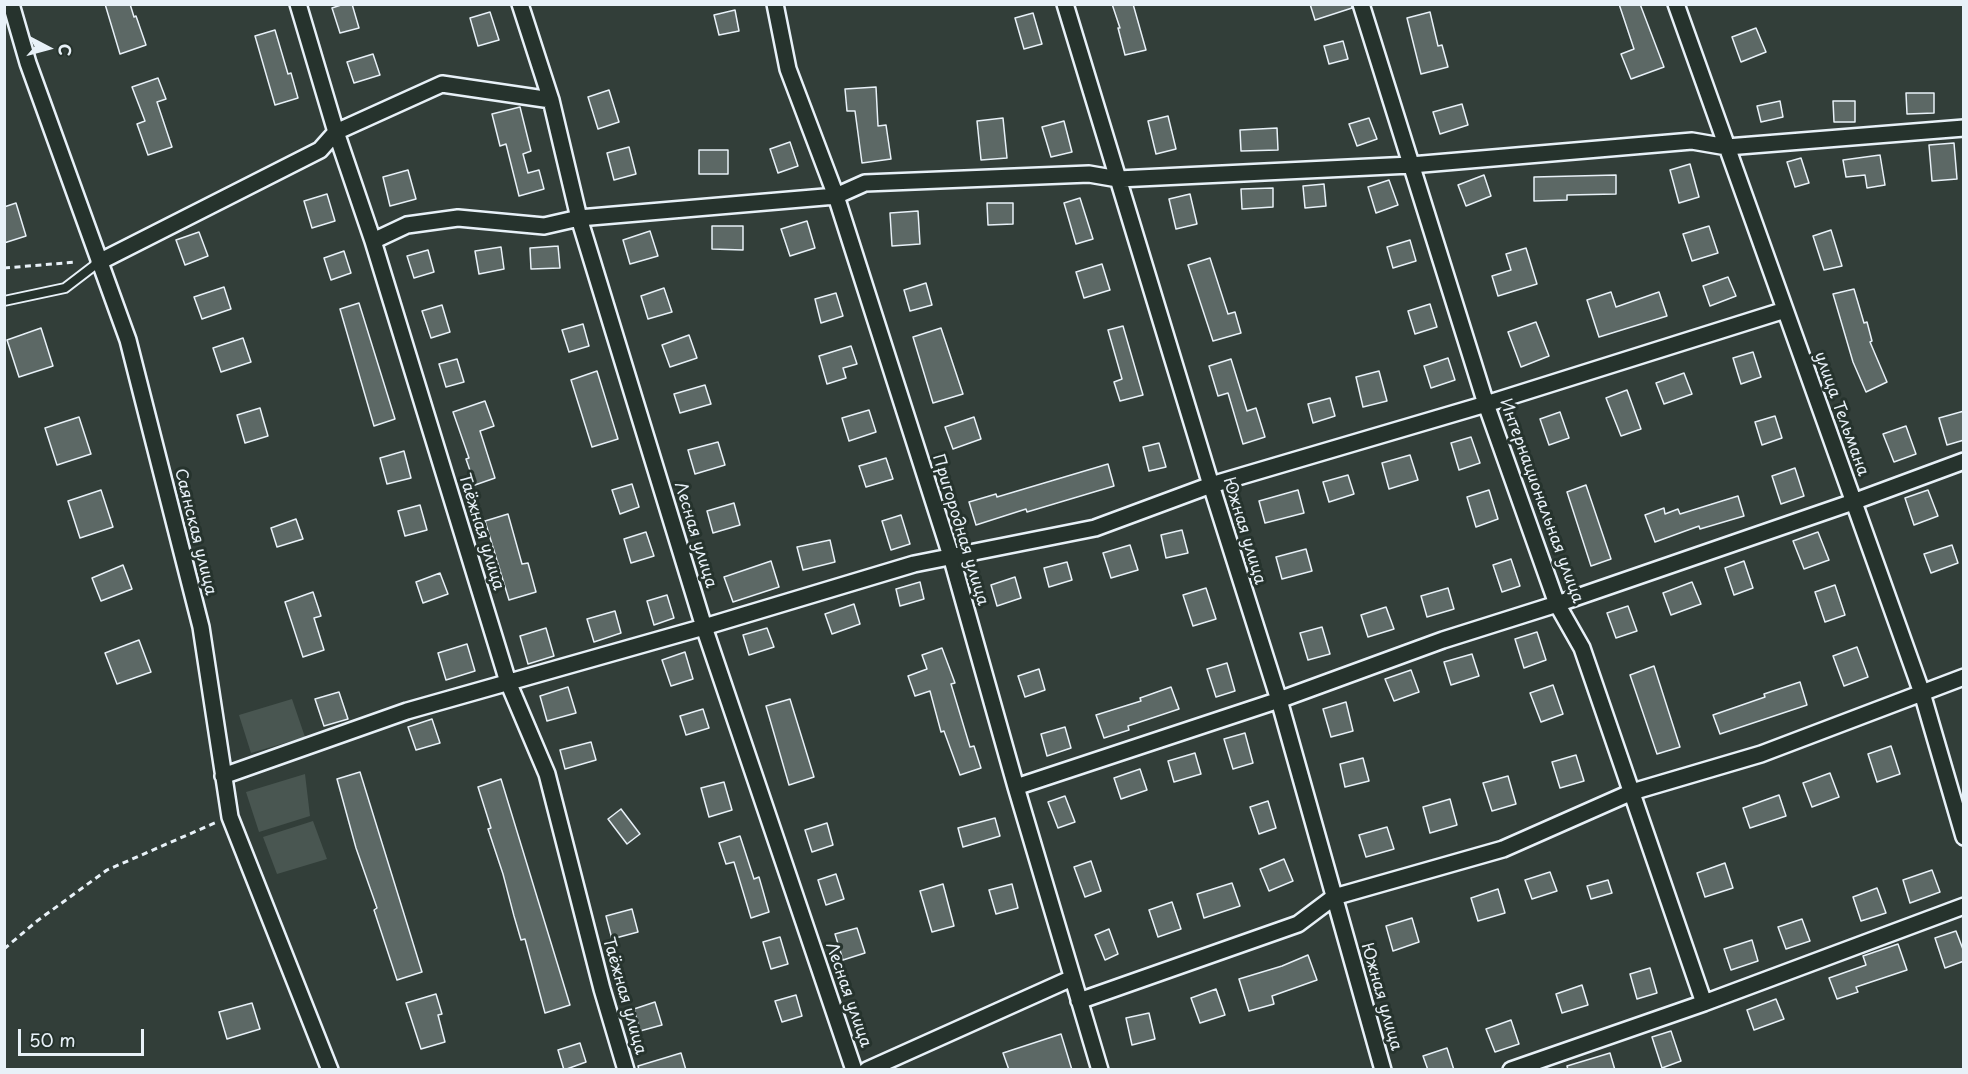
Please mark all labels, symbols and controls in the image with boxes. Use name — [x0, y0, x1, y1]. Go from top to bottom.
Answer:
north arrow — [18, 18, 78, 78]
text: С — [53, 43, 78, 57]
street label: улица Тельмана — [1810, 349, 1872, 479]
street label: Интернациональная улица — [1495, 396, 1587, 606]
street label: Пригородная улица — [928, 452, 992, 608]
street label: Саянская улица — [170, 467, 220, 597]
street label: Таёжная улица — [454, 471, 508, 593]
street label: Южная улица — [1219, 475, 1269, 587]
street label: Лесная улица — [670, 480, 720, 590]
street label: Таёжная улица — [598, 935, 650, 1057]
street label: Лесная улица — [821, 940, 875, 1050]
street label: Южная улица — [1356, 941, 1406, 1053]
scale bar — [21, 1017, 147, 1055]
text: 50 m — [29, 1026, 76, 1053]

